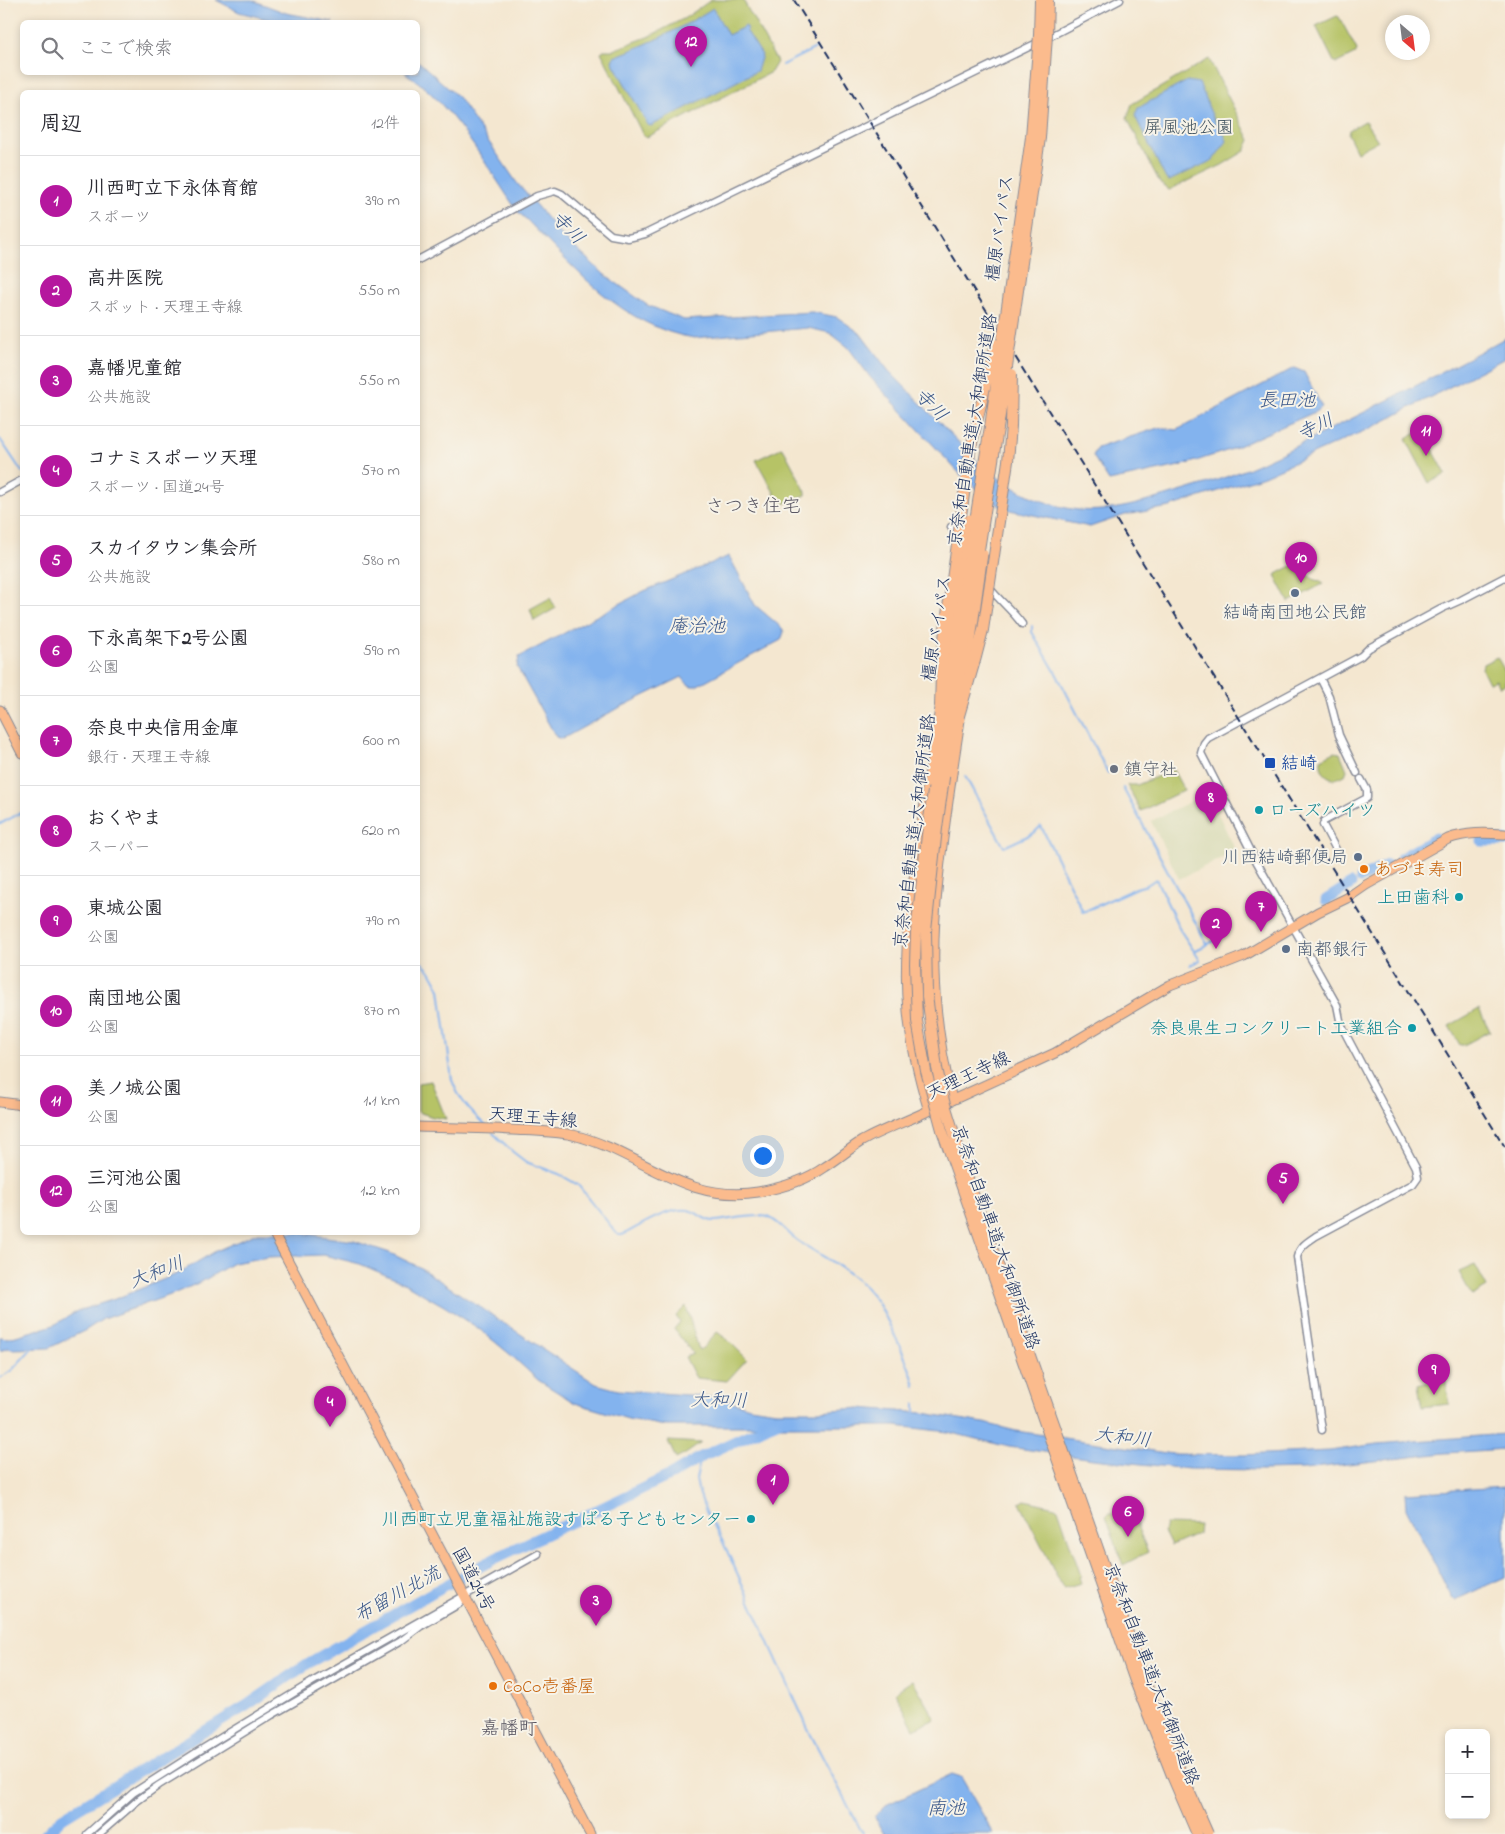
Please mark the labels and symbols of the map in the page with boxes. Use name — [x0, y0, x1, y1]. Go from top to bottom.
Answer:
north arrow — [1385, 15, 1430, 60]
pin: 12 — [675, 26, 707, 67]
park label: 屏風池公園 — [1144, 116, 1234, 142]
street label: 橿原バイパス — [981, 173, 1021, 283]
water label: 寺川 — [544, 206, 590, 252]
street label: 京奈和自動車道;大和御所道路 — [943, 312, 1005, 549]
water label: 寺川 — [907, 383, 953, 429]
water label: 長田池 — [1258, 388, 1316, 415]
water label: 寺川 — [1293, 408, 1339, 449]
pin: 11 — [1410, 415, 1442, 456]
district label: さつき住宅 — [705, 494, 801, 521]
pin: 10 — [1285, 542, 1317, 583]
street label: 橿原バイパス — [917, 573, 959, 684]
marker: 結崎南団地公民館 — [1289, 587, 1301, 599]
place label: 結崎南団地公民館 — [1223, 601, 1367, 627]
water label: 庵治池 — [668, 614, 726, 641]
street label: 京奈和自動車道;大和御所道路 — [889, 712, 943, 950]
place label: 結崎 — [1281, 752, 1317, 778]
marker: 結崎 — [1263, 756, 1277, 770]
place label: 鎮守社 — [1124, 758, 1178, 784]
marker: 鎮守社 — [1108, 763, 1120, 775]
pin: 8 — [1195, 782, 1227, 823]
place label: ローズハイツ — [1269, 799, 1376, 825]
marker: ローズハイツ — [1253, 804, 1265, 816]
place label: 川西結崎郵便局 — [1222, 846, 1348, 872]
marker: 川西結崎郵便局 — [1352, 851, 1364, 863]
place label: あづま寿司 — [1374, 858, 1464, 884]
marker: あづま寿司 — [1358, 863, 1370, 875]
place label: 上田歯科 — [1377, 886, 1449, 912]
pin: 7 — [1245, 891, 1277, 932]
marker: 上田歯科 — [1453, 891, 1465, 903]
pin: 2 — [1200, 908, 1232, 949]
place label: 南都銀行 — [1296, 938, 1368, 964]
marker: 南都銀行 — [1280, 943, 1292, 955]
place label: 奈良県生コンクリート工業組合 — [1150, 1017, 1402, 1043]
marker: 奈良県生コンクリート工業組合 — [1406, 1022, 1418, 1034]
street label: 天理王寺線 — [923, 1046, 1015, 1108]
street label: 天理王寺線 — [487, 1102, 579, 1136]
street label: 京奈和自動車道;大和御所道路 — [943, 1122, 1045, 1354]
your location — [750, 1143, 776, 1169]
pin: 5 — [1267, 1163, 1299, 1204]
water label: 大和川 — [125, 1251, 188, 1296]
pin: 9 — [1418, 1354, 1450, 1395]
pin: 4 — [314, 1386, 346, 1427]
water label: 大和川 — [690, 1388, 748, 1415]
water label: 大和川 — [1093, 1422, 1153, 1455]
pin: 1 — [757, 1464, 789, 1505]
pin: 6 — [1112, 1496, 1144, 1537]
place label: 川西町立児童福祉施設すばる子どもセンター — [382, 1508, 741, 1534]
marker: 川西町立児童福祉施設すばる子どもセンター — [745, 1513, 757, 1525]
street label: 国道24号 — [444, 1543, 500, 1617]
water label: 布留川北流 — [350, 1560, 447, 1630]
street label: 京奈和自動車道;大和御所道路 — [1096, 1560, 1205, 1790]
pin: 3 — [580, 1585, 612, 1626]
place label: CoCo壱番屋 — [503, 1675, 595, 1701]
marker: CoCo壱番屋 — [487, 1680, 499, 1692]
district label: 嘉幡町 — [480, 1716, 538, 1743]
water label: 南池 — [927, 1796, 966, 1823]

